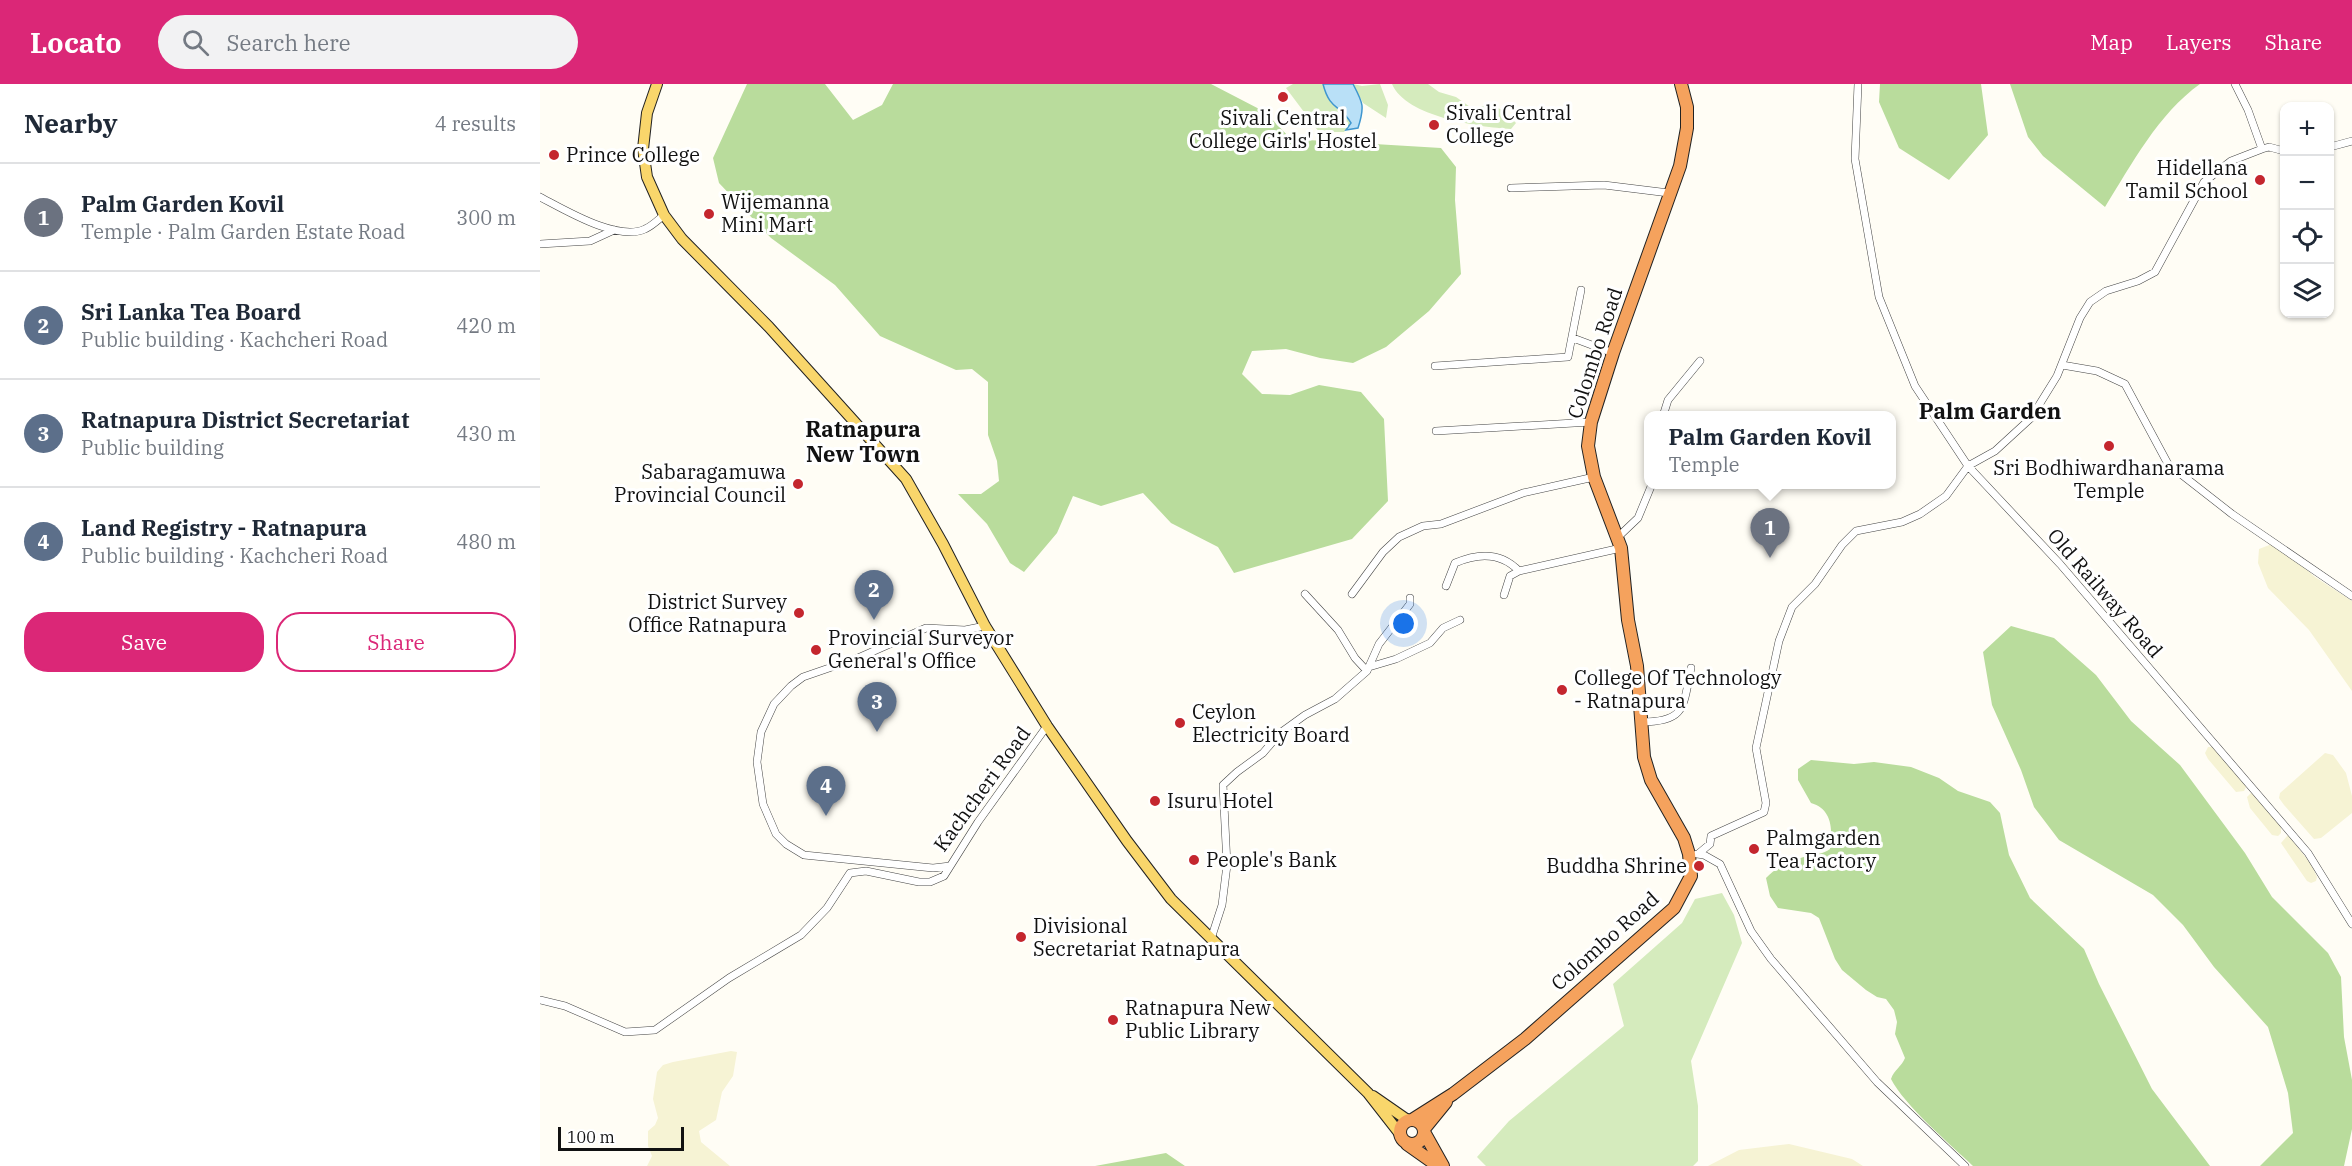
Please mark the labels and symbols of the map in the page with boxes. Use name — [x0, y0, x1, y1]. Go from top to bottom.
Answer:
marker: Sivali Central College Girls' Hostel — [1276, 90, 1290, 104]
place label: Sivali Central College — [1446, 99, 1571, 149]
place label: Sivali Central College Girls' Hostel — [1189, 104, 1377, 154]
marker: Sivali Central College — [1427, 118, 1441, 132]
place label: Prince College — [566, 141, 700, 168]
marker: Prince College — [547, 148, 561, 162]
place label: Hidellana Tamil School — [2126, 154, 2248, 204]
marker: Hidellana Tamil School — [2253, 173, 2267, 187]
place label: Wijemanna Mini Mart — [721, 188, 830, 238]
marker: Wijemanna Mini Mart — [702, 207, 716, 221]
street label: Colombo Road — [1561, 284, 1628, 422]
district label: Palm Garden — [1919, 396, 2061, 425]
district label: Ratnapura New Town — [805, 414, 921, 468]
marker: Sri Bodhiwardhanarama Temple — [2102, 439, 2116, 453]
place label: Sri Bodhiwardhanarama Temple — [1993, 454, 2225, 504]
place label: Sabaragamuwa Provincial Council — [614, 458, 786, 508]
marker: Sabaragamuwa Provincial Council — [791, 477, 805, 491]
pin: 1 — [1750, 508, 1790, 558]
street label: Old Railway Road — [2042, 522, 2169, 663]
pin: 2 — [854, 570, 894, 620]
place label: District Survey Office Ratnapura — [628, 588, 787, 638]
marker: District Survey Office Ratnapura — [792, 606, 806, 620]
your location — [1389, 609, 1418, 638]
place label: Provincial Surveyor General's Office — [828, 624, 1014, 674]
marker: Provincial Surveyor General's Office — [809, 643, 823, 657]
place label: College Of Technology - Ratnapura — [1574, 664, 1782, 714]
pin: 3 — [858, 682, 896, 732]
marker: College Of Technology - Ratnapura — [1555, 683, 1569, 697]
place label: Ceylon Electricity Board — [1192, 698, 1350, 748]
marker: Ceylon Electricity Board — [1173, 716, 1187, 730]
street label: Kachcheri Road — [927, 721, 1036, 857]
pin: 4 — [806, 766, 846, 816]
place label: Isuru Hotel — [1167, 787, 1273, 814]
marker: Isuru Hotel — [1148, 794, 1162, 808]
place label: Palmgarden Tea Factory — [1766, 824, 1881, 874]
marker: Palmgarden Tea Factory — [1747, 842, 1761, 856]
place label: People's Bank — [1206, 846, 1337, 873]
place label: Buddha Shrine — [1546, 852, 1687, 879]
marker: People's Bank — [1187, 853, 1201, 867]
marker: Buddha Shrine — [1692, 859, 1706, 873]
street label: Colombo Road — [1545, 885, 1664, 996]
place label: Divisional Secretariat Ratnapura — [1033, 912, 1240, 962]
marker: Divisional Secretariat Ratnapura — [1014, 930, 1028, 944]
place label: Ratnapura New Public Library — [1125, 994, 1271, 1044]
marker: Ratnapura New Public Library — [1106, 1013, 1120, 1027]
scale bar — [558, 1124, 684, 1152]

